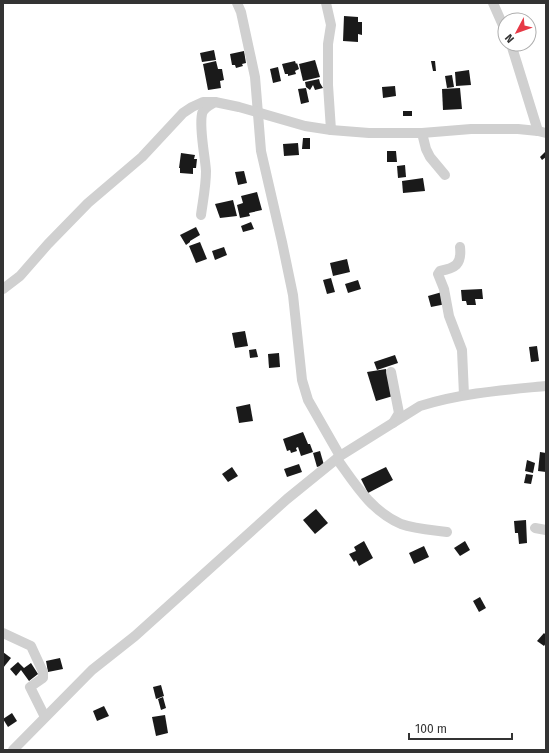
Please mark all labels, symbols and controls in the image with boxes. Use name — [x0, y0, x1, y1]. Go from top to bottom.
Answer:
north arrow — [497, 12, 537, 52]
text: N — [503, 31, 517, 45]
scale bar — [409, 715, 512, 741]
text: 100 m — [415, 722, 447, 736]

